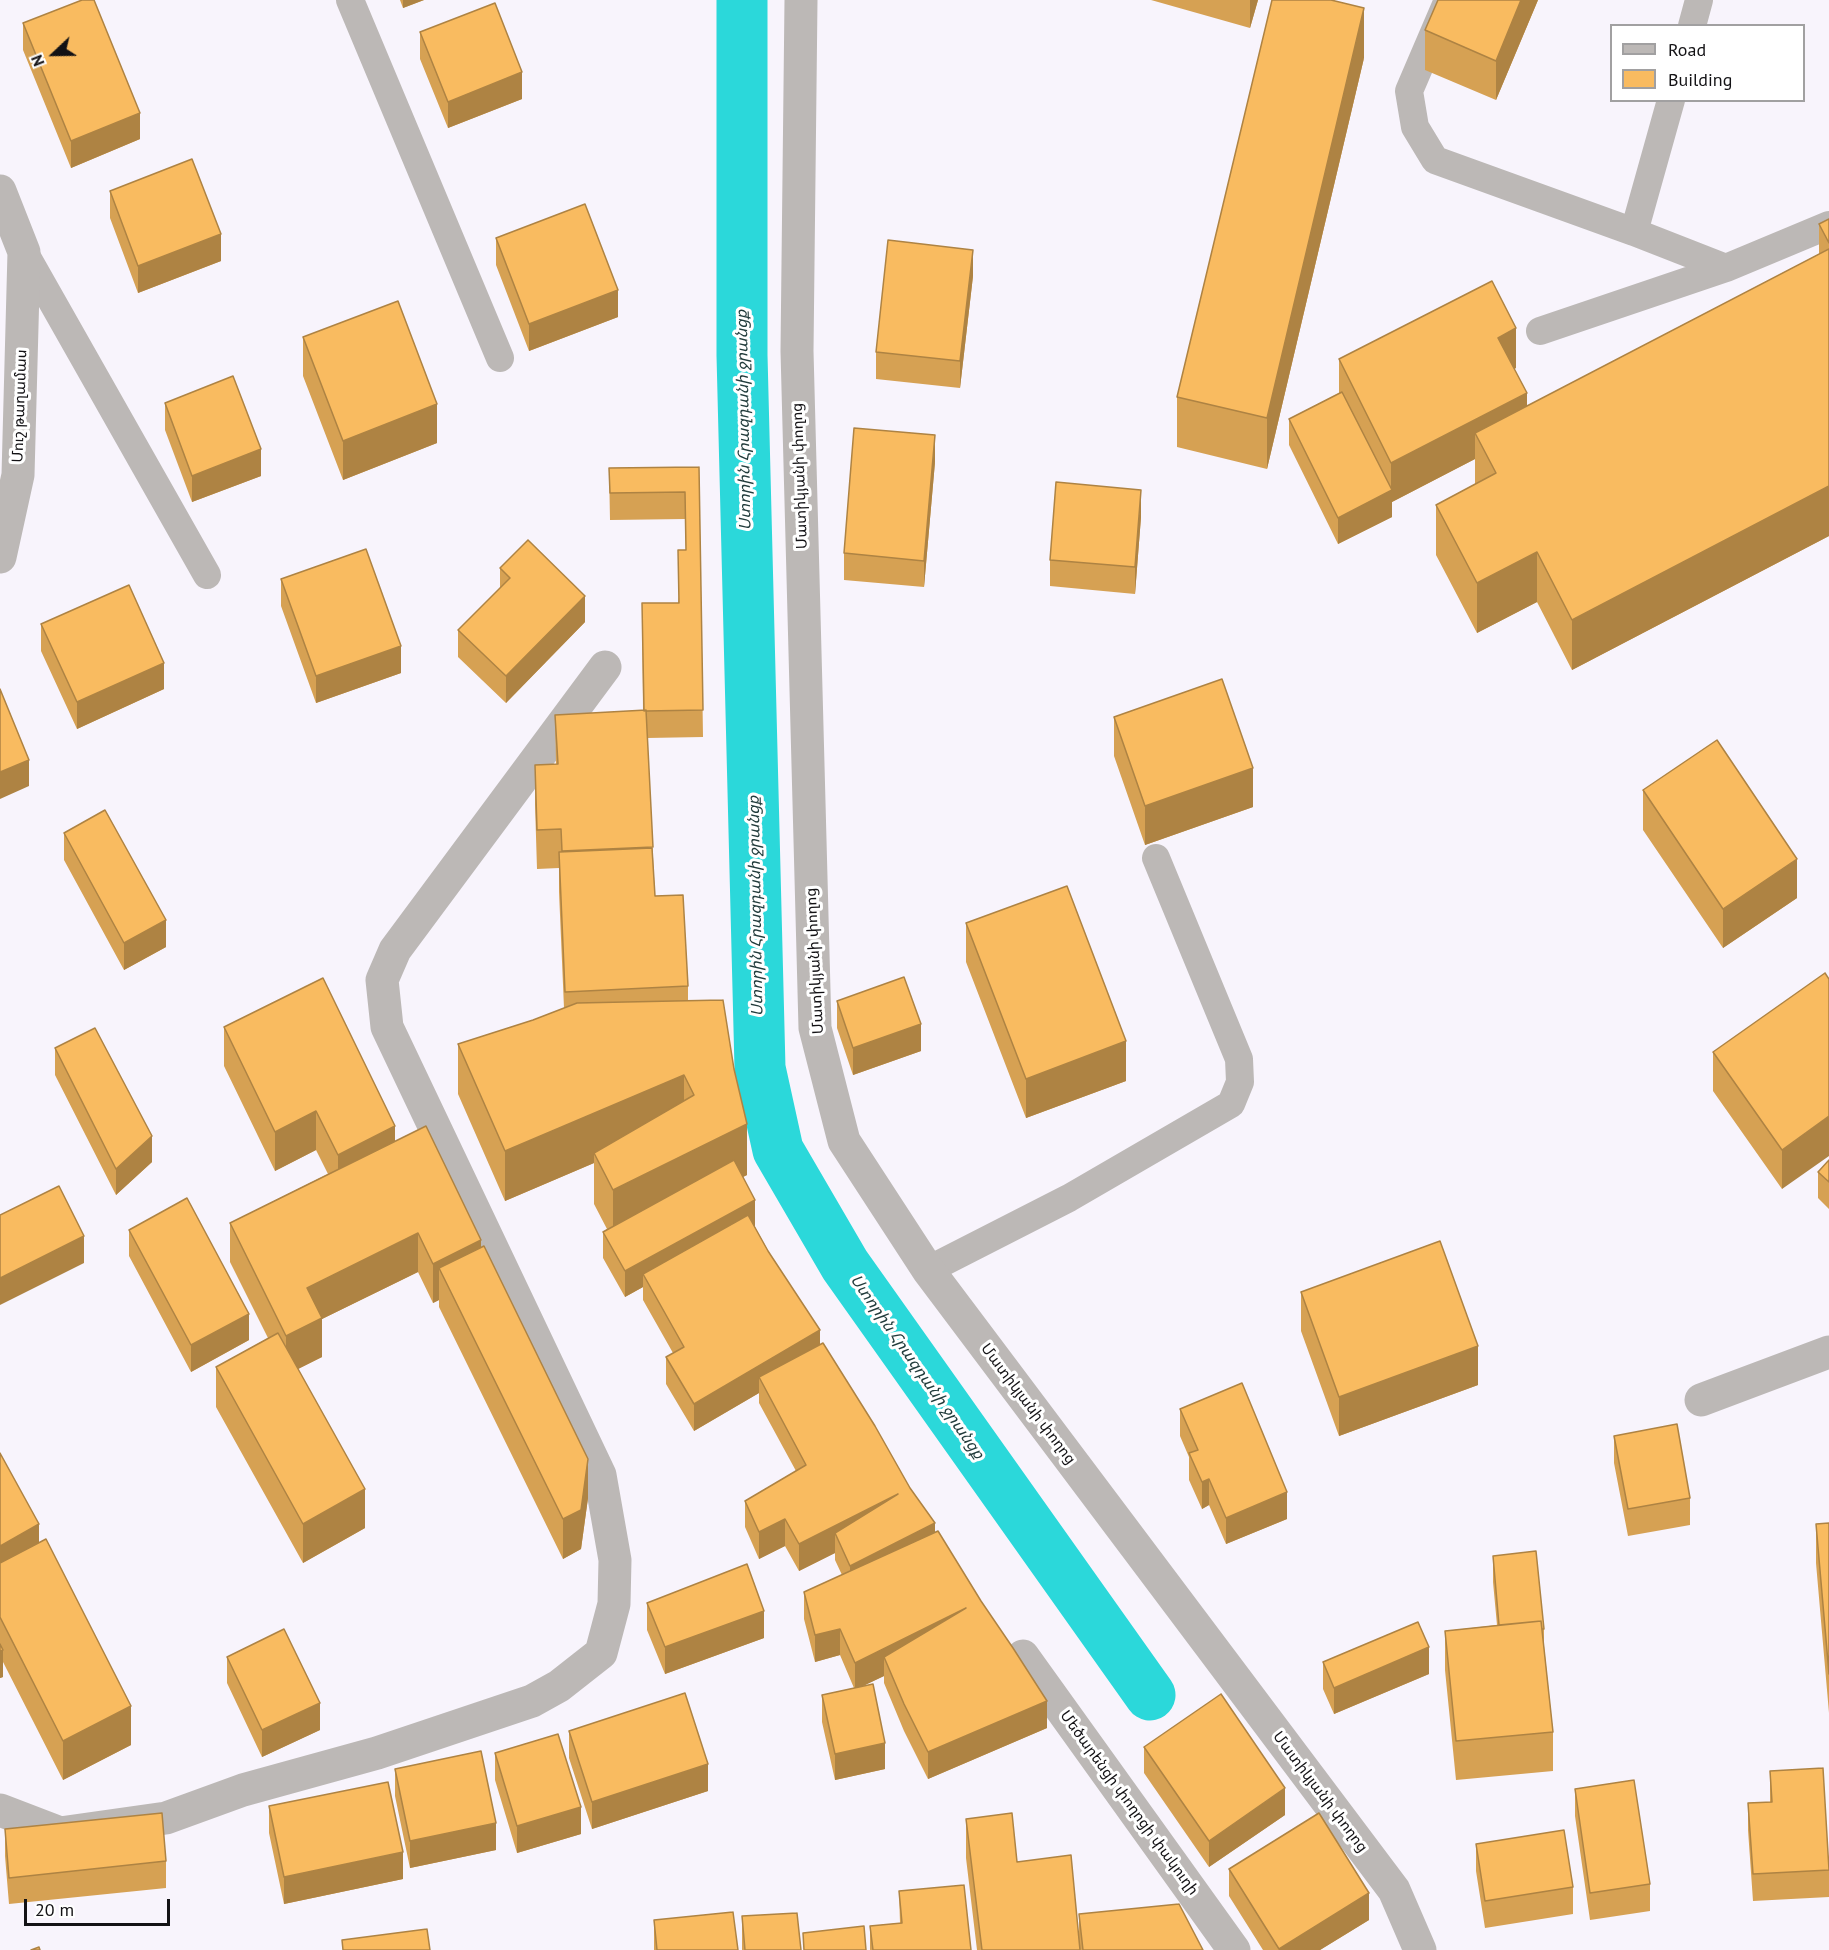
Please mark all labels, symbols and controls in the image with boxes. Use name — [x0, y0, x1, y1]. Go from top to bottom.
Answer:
north arrow — [24, 24, 84, 84]
legend — [1610, 24, 1805, 102]
text: Road — [1668, 38, 1706, 61]
text: N — [26, 52, 49, 69]
text: Building — [1668, 68, 1732, 91]
water label: Ստորին Հրազդանի ջրանցք — [732, 310, 756, 530]
street label: Մուշ թաղամաս — [9, 349, 31, 463]
street label: Մատիկյանի փողոց — [788, 402, 812, 550]
water label: Ստորին Հրազդանի ջրանցք — [744, 796, 768, 1016]
street label: Մատիկյանի փողոց — [802, 887, 828, 1035]
water label: Ստորին Հրազդանի ջրանցք — [846, 1271, 988, 1463]
street label: Մատիկյանի փողոց — [977, 1340, 1079, 1468]
street label: Մեծարենցի փողոցի փակուղի — [1056, 1707, 1202, 1899]
street label: Մատիկյանի փողոց — [1269, 1728, 1371, 1856]
scale bar — [27, 1887, 172, 1925]
text: 20 m — [35, 1898, 74, 1921]

